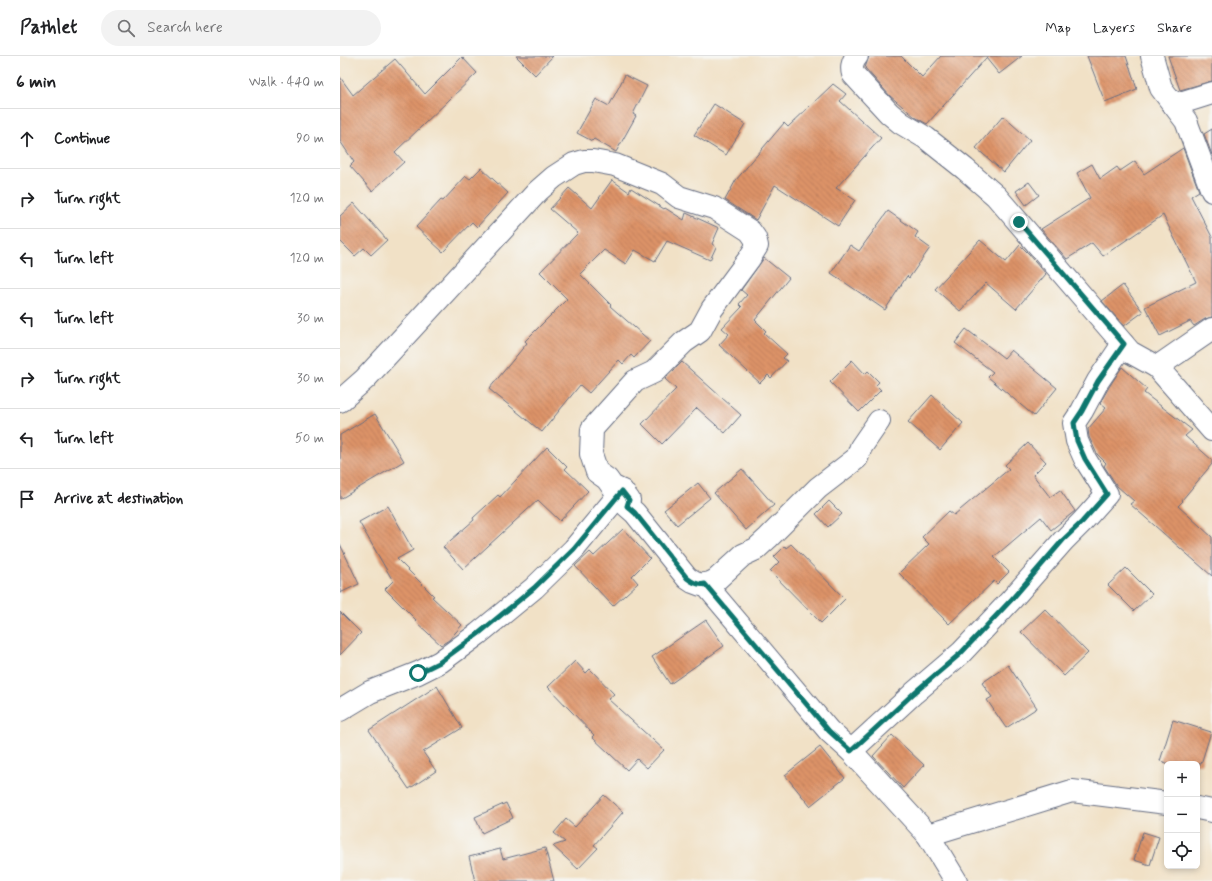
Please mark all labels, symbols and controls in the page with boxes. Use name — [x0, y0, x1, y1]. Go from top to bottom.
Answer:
search box — [101, 10, 381, 46]
text: Pathlet — [20, 15, 77, 40]
icon: search — [115, 17, 137, 39]
text: Search here — [147, 18, 223, 38]
text: Map — [1045, 19, 1071, 37]
text: Layers — [1093, 19, 1135, 37]
text: Share — [1157, 19, 1192, 37]
text: 6 min — [16, 71, 56, 93]
text: Walk · 440 m — [249, 74, 324, 91]
icon: ahead — [16, 128, 38, 150]
text: Continue — [54, 129, 110, 149]
text: 90 m — [296, 130, 324, 147]
icon: right — [16, 188, 38, 210]
text: Turn right — [54, 189, 121, 209]
text: 120 m — [290, 190, 324, 207]
route end — [1010, 213, 1028, 231]
icon: left — [16, 248, 38, 270]
text: Turn left — [54, 249, 114, 269]
text: 120 m — [290, 250, 324, 267]
icon: left — [16, 308, 38, 330]
text: Turn left — [54, 309, 114, 329]
text: 30 m — [297, 310, 324, 327]
icon: right — [16, 368, 38, 390]
text: Turn right — [54, 369, 121, 389]
text: 30 m — [297, 370, 324, 387]
icon: left — [16, 428, 38, 450]
text: Turn left — [54, 429, 114, 449]
text: 50 m — [295, 430, 324, 447]
icon: arrive — [16, 488, 38, 510]
text: Arrive at destination — [54, 489, 183, 509]
route start — [409, 664, 427, 682]
map controls — [1164, 761, 1200, 869]
button: + — [1164, 761, 1200, 797]
button: − — [1164, 797, 1200, 833]
button: locate — [1164, 833, 1200, 869]

